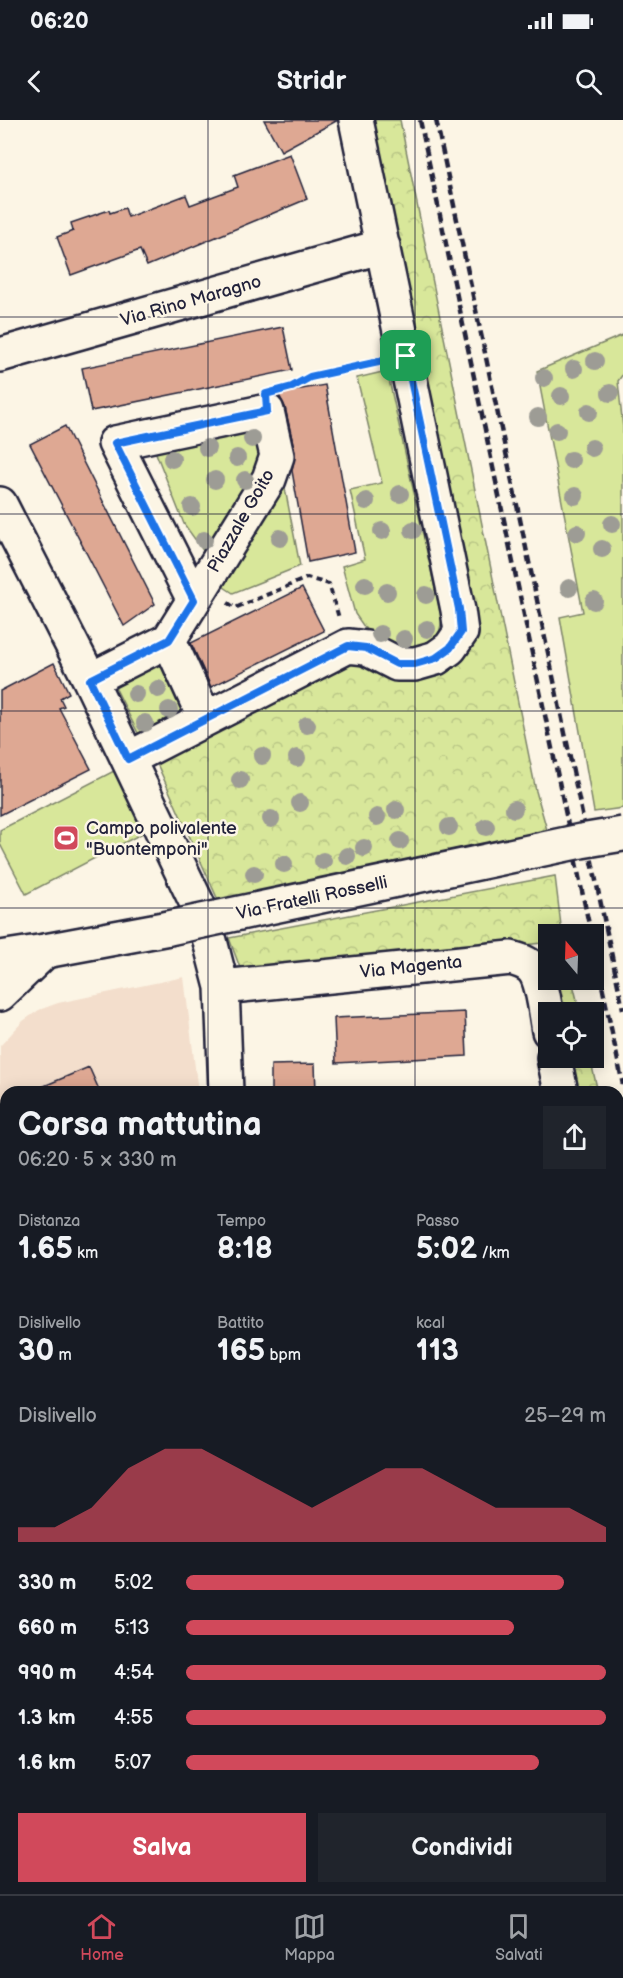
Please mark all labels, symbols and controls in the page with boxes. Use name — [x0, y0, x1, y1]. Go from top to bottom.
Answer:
text: 06:20 — [30, 8, 89, 35]
icon: back — [18, 65, 51, 98]
text: Stridr — [277, 65, 346, 97]
icon: search — [572, 65, 605, 98]
street label: Via Rino Maragno — [118, 271, 264, 331]
pin — [380, 330, 431, 381]
icon: arrive — [389, 339, 422, 372]
street label: Piazzale Goito — [203, 466, 279, 576]
place label: Campo polivalente "Buontemponi" — [86, 818, 237, 860]
sports icon: Campo polivalente "Buontemponi" — [51, 823, 81, 853]
street label: Via Fratelli Rosselli — [235, 872, 389, 924]
north arrow — [538, 924, 604, 990]
map controls — [538, 924, 604, 1068]
street label: Via Magenta — [359, 951, 463, 983]
button: locate — [538, 1002, 604, 1068]
text: Corsa mattutina — [18, 1105, 262, 1145]
button: share — [543, 1106, 606, 1169]
text: 06:20 · 5 × 330 m — [18, 1148, 176, 1172]
text: Distanza — [18, 1212, 80, 1231]
text: Tempo — [217, 1212, 266, 1231]
text: Passo — [416, 1212, 459, 1231]
text: 1.65 — [18, 1231, 73, 1267]
text: 8:18 — [217, 1231, 273, 1267]
text: 5:02 — [416, 1231, 477, 1267]
text: km — [73, 1244, 98, 1263]
text: /km — [477, 1244, 510, 1263]
text: Dislivello — [18, 1314, 81, 1333]
text: Battito — [217, 1314, 264, 1333]
text: kcal — [416, 1314, 445, 1333]
text: 30 — [18, 1333, 54, 1369]
text: 165 — [217, 1333, 265, 1369]
text: 113 — [416, 1333, 459, 1369]
text: m — [54, 1346, 72, 1365]
text: bpm — [265, 1346, 301, 1365]
text: Dislivello — [18, 1404, 97, 1428]
text: 25–29 m — [524, 1404, 606, 1428]
text: 330 m — [18, 1571, 76, 1595]
text: 5:02 — [114, 1571, 153, 1595]
text: 660 m — [18, 1616, 77, 1640]
text: 5:13 — [114, 1616, 150, 1640]
text: 990 m — [18, 1661, 76, 1685]
text: 4:54 — [114, 1661, 154, 1685]
text: 1.3 km — [18, 1706, 75, 1730]
text: 4:55 — [114, 1706, 153, 1730]
text: 1.6 km — [18, 1751, 76, 1775]
text: 5:07 — [114, 1751, 151, 1775]
button: Salva — [18, 1813, 306, 1882]
button: Condividi — [318, 1813, 606, 1882]
tab: Home — [80, 1910, 124, 1965]
tab: Mappa — [284, 1910, 335, 1965]
tab: Salvati — [495, 1910, 543, 1965]

